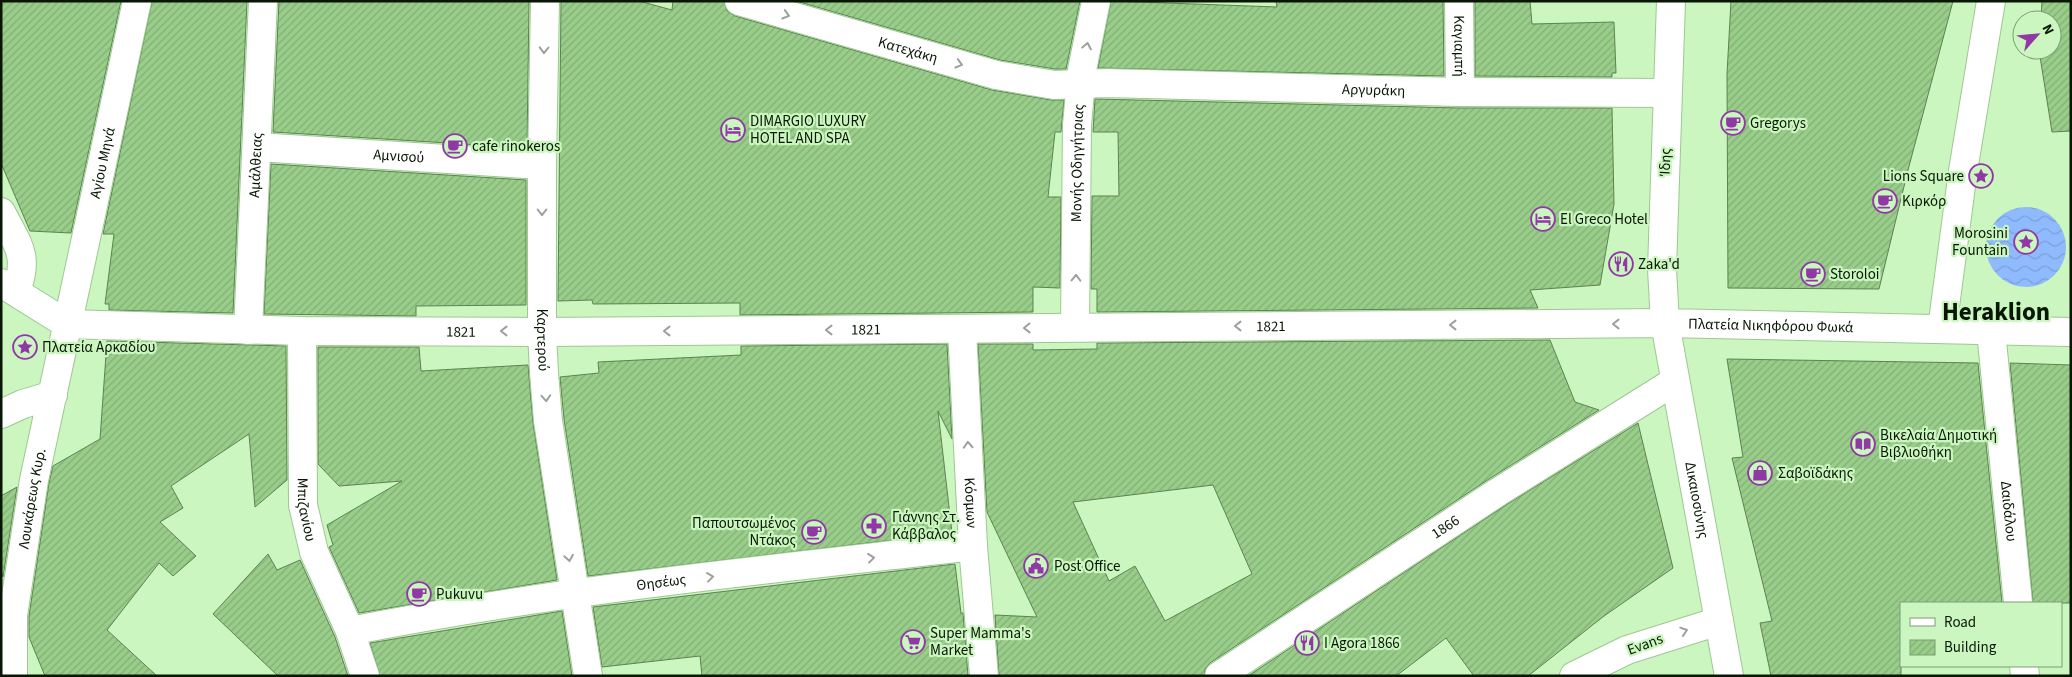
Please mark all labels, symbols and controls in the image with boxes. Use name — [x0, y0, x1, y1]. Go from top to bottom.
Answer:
one-way arrow — [781, 9, 789, 19]
north arrow — [2012, 10, 2062, 60]
street label: Καγιαμπή — [1448, 15, 1470, 77]
text: N — [2037, 21, 2059, 38]
street label: Κατεχάκη — [876, 32, 940, 69]
one-way arrow — [1081, 42, 1092, 51]
one-way arrow — [539, 46, 549, 54]
one-way arrow — [954, 58, 963, 69]
street label: Αργυράκη — [1342, 79, 1405, 102]
street label: Μονής Οδηγήτριας — [1066, 102, 1090, 222]
cafe icon: Gregorys — [1720, 110, 1746, 136]
place label: DIMARGIO LUXURY HOTEL AND SPA — [750, 111, 867, 149]
place label: Gregorys — [1750, 113, 1806, 134]
hotel icon: DIMARGIO LUXURY HOTEL AND SPA — [720, 117, 746, 143]
street label: Αγίου Μηνά — [85, 125, 121, 201]
street label: Αμάλθειας — [244, 131, 268, 198]
cafe icon: cafe rinokeros — [442, 133, 468, 159]
place label: cafe rinokeros — [472, 136, 560, 157]
street label: Αμνισού — [373, 144, 425, 169]
street label: Ίδης — [1654, 147, 1676, 177]
place icon: Lions Square — [1968, 163, 1994, 189]
place label: Lions Square — [1883, 166, 1964, 187]
cafe icon: Κιρκόρ — [1872, 188, 1898, 214]
place label: Κιρκόρ — [1902, 191, 1946, 212]
hotel icon: El Greco Hotel — [1530, 206, 1556, 232]
one-way arrow — [537, 209, 547, 217]
place label: El Greco Hotel — [1560, 209, 1648, 230]
place label: Morosini Fountain — [1952, 223, 2008, 261]
place icon: Morosini Fountain — [2013, 229, 2039, 255]
restaurant icon: Zaka'd — [1608, 251, 1634, 277]
place label: Zaka'd — [1638, 254, 1680, 275]
cafe icon: Storoloi — [1800, 261, 1826, 287]
place label: Storoloi — [1830, 264, 1879, 285]
one-way arrow — [1071, 274, 1081, 282]
district label: Heraklion — [1942, 294, 2050, 330]
street label: Καρτερού — [531, 309, 554, 372]
street label: Πλατεία Νικηφόρου Φωκά — [1688, 314, 1854, 338]
street label: 1821 — [1256, 316, 1286, 337]
street label: 1821 — [851, 319, 881, 341]
one-way arrow — [1612, 319, 1620, 329]
one-way arrow — [1449, 320, 1457, 330]
one-way arrow — [1234, 321, 1242, 331]
street label: 1821 — [446, 322, 476, 343]
one-way arrow — [1022, 323, 1030, 333]
one-way arrow — [825, 324, 833, 335]
one-way arrow — [500, 326, 508, 336]
one-way arrow — [662, 326, 670, 336]
place icon: Πλατεία Αρκαδίου — [12, 334, 38, 360]
place label: Πλατεία Αρκαδίου — [42, 337, 155, 358]
one-way arrow — [541, 394, 552, 402]
place label: Βικελαία Δημοτική Βιβλιοθήκη — [1880, 425, 1997, 463]
library icon: Βικελαία Δημοτική Βιβλιοθήκη — [1850, 431, 1876, 457]
one-way arrow — [963, 440, 974, 448]
street label: Λουκάρεως Κυρ. — [13, 446, 52, 550]
street label: Δικαιοσύνης — [1679, 460, 1714, 541]
shop icon: Σαβοϊδάκης — [1747, 460, 1773, 486]
place label: Σαβοϊδάκης — [1778, 463, 1854, 484]
street label: Κόσμων — [959, 477, 982, 529]
street label: Μπιζανίου — [292, 478, 321, 544]
street label: Δαιδάλου — [1995, 480, 2022, 542]
place label: Γιάννης Στ. Κάββαλος — [892, 507, 960, 545]
street label: 1866 — [1427, 510, 1464, 544]
place label: Παπουτσωμένος Ντάκος — [692, 513, 797, 551]
pharmacy icon: Γιάννης Στ. Κάββαλος — [861, 513, 887, 539]
cafe icon: Παπουτσωμένος Ντάκος — [801, 519, 827, 545]
one-way arrow — [868, 553, 876, 564]
public building icon: Post Office — [1023, 553, 1049, 579]
one-way arrow — [564, 554, 574, 563]
place label: Post Office — [1054, 556, 1121, 577]
street label: Θησέως — [635, 569, 688, 596]
one-way arrow — [706, 572, 714, 583]
cafe icon: Pukuvu — [406, 581, 432, 607]
place label: Pukuvu — [436, 584, 483, 605]
legend — [1900, 602, 2062, 667]
text: Road — [1944, 612, 1976, 633]
place label: Super Mamma's Market — [930, 623, 1031, 661]
one-way arrow — [1679, 627, 1688, 637]
street label: Evans — [1624, 628, 1666, 661]
supermarket icon: Super Mamma's Market — [900, 629, 926, 655]
restaurant icon: I Agora 1866 — [1294, 630, 1320, 656]
place label: I Agora 1866 — [1324, 633, 1400, 654]
text: Building — [1944, 637, 1997, 658]

